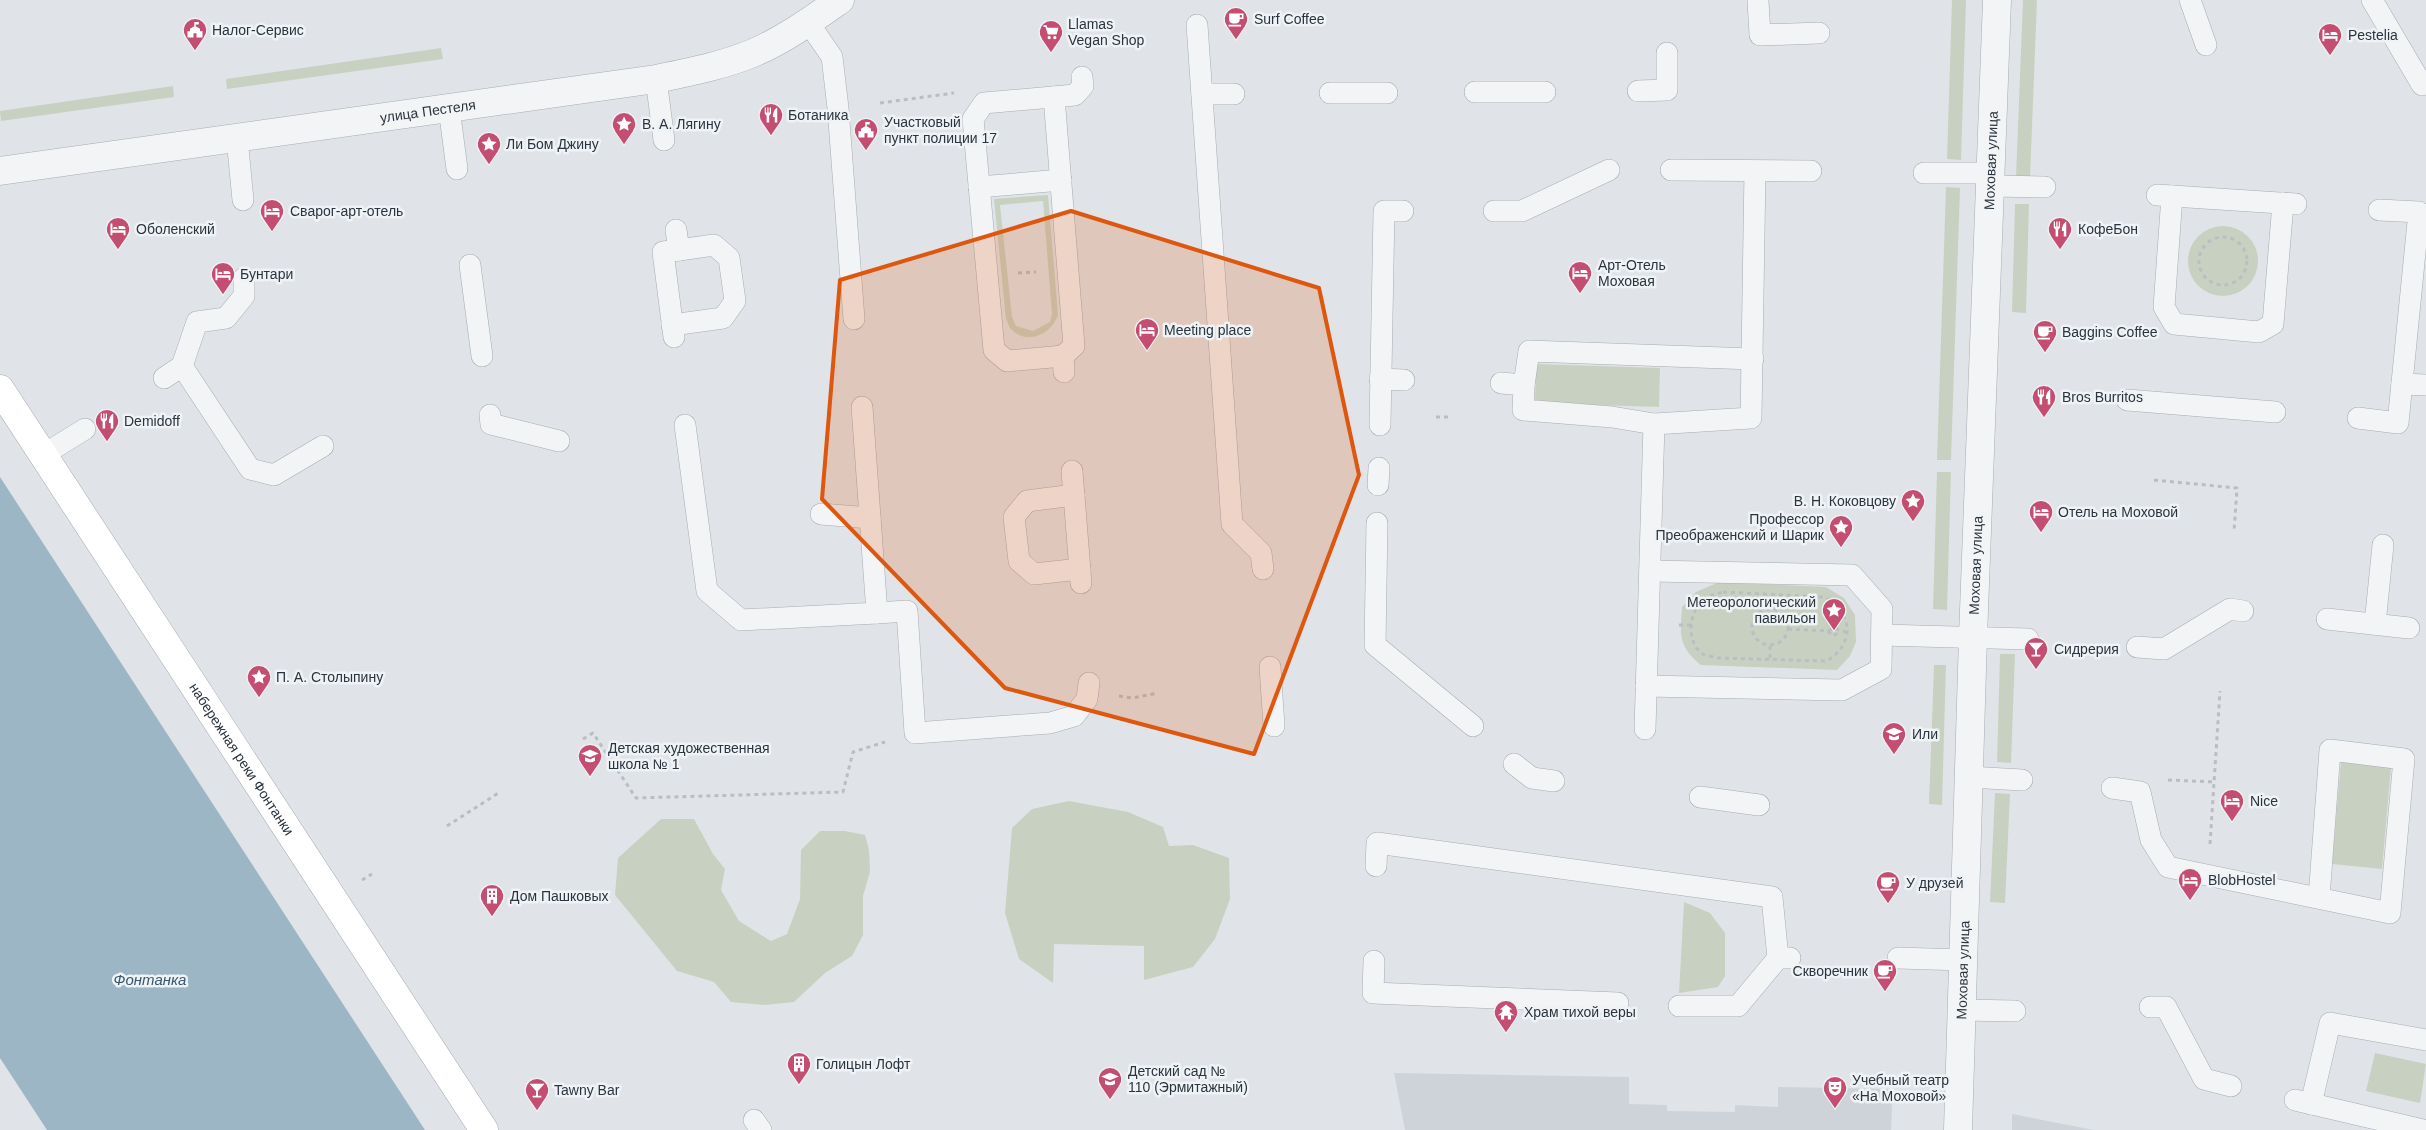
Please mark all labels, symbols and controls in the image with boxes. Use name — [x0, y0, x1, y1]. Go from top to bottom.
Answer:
cafe icon: Surf Coffee — [1223, 6, 1249, 40]
place label: Surf Coffee — [1254, 11, 1325, 27]
place label: Llamas Vegan Shop — [1068, 16, 1145, 48]
public building icon: Налог-Сервис — [182, 17, 208, 51]
supermarket icon: Llamas Vegan Shop — [1038, 19, 1064, 53]
place label: Налог-Сервис — [212, 22, 304, 38]
hotel icon: Pestelia — [2317, 22, 2343, 56]
place label: Pestelia — [2348, 27, 2398, 43]
street label: улица Пестеля — [379, 96, 477, 126]
restaurant icon: Ботаника — [758, 102, 784, 136]
place label: Ботаника — [788, 107, 849, 123]
street label: Моховая улица — [1981, 110, 2001, 210]
place icon: В. А. Лягину — [611, 111, 637, 145]
place label: Участковый пункт полиции 17 — [884, 114, 997, 146]
place label: В. А. Лягину — [642, 116, 721, 132]
public building icon: Участковый пункт полиции 17 — [853, 117, 879, 151]
place icon: Ли Бом Джину — [476, 131, 502, 165]
place label: Ли Бом Джину — [506, 136, 599, 152]
hotel icon: Сварог-арт-отель — [259, 198, 285, 232]
place label: Сварог-арт-отель — [290, 203, 403, 219]
hotel icon: Оболенский — [105, 216, 131, 250]
restaurant icon: КофеБон — [2047, 216, 2073, 250]
place label: Оболенский — [136, 221, 215, 237]
place label: КофеБон — [2078, 221, 2138, 237]
place label: Арт-Отель Моховая — [1598, 257, 1666, 289]
hotel icon: Арт-Отель Моховая — [1567, 260, 1593, 294]
hotel icon: Бунтари — [210, 261, 236, 295]
place label: Бунтари — [240, 266, 293, 282]
hotel icon: Meeting place — [1134, 317, 1160, 351]
cafe icon: Baggins Coffee — [2032, 319, 2058, 353]
place label: Meeting place — [1164, 322, 1251, 338]
place label: Baggins Coffee — [2062, 324, 2158, 340]
restaurant icon: Bros Burritos — [2031, 384, 2057, 418]
place label: Bros Burritos — [2062, 389, 2143, 405]
restaurant icon: Demidoff — [94, 408, 120, 442]
place label: Demidoff — [124, 413, 180, 429]
place icon: В. Н. Коковцову — [1900, 488, 1926, 522]
place label: В. Н. Коковцову — [1794, 493, 1896, 509]
hotel icon: Отель на Моховой — [2028, 499, 2054, 533]
place label: Отель на Моховой — [2058, 504, 2178, 520]
place label: Профессор Преображенский и Шарик — [1655, 511, 1825, 543]
place icon: Профессор Преображенский и Шарик — [1828, 514, 1854, 548]
street label: Моховая улица — [1966, 515, 1986, 615]
place label: Метеорологический павильон — [1687, 594, 1816, 626]
place icon: Метеорологический павильон — [1821, 597, 1847, 631]
bar icon: Сидрерия — [2023, 636, 2049, 670]
place label: Сидрерия — [2054, 641, 2119, 657]
place icon: П. А. Столыпину — [246, 664, 272, 698]
place label: П. А. Столыпину — [276, 669, 383, 685]
street label: набережная реки Фонтанки — [186, 680, 297, 838]
school or university icon: Или — [1881, 721, 1907, 755]
place label: Или — [1912, 726, 1938, 742]
place label: Детская художественная школа № 1 — [608, 740, 770, 772]
school or university icon: Детская художественная школа № 1 — [577, 743, 603, 777]
hotel icon: Nice — [2219, 788, 2245, 822]
place label: Nice — [2250, 793, 2278, 809]
hotel icon: BlobHostel — [2177, 867, 2203, 901]
cafe icon: У друзей — [1875, 870, 1901, 904]
place label: BlobHostel — [2208, 872, 2276, 888]
place label: У друзей — [1906, 875, 1963, 891]
building icon: Дом Пашковых — [479, 883, 505, 917]
place label: Дом Пашковых — [510, 888, 609, 904]
street label: Моховая улица — [1953, 920, 1972, 1020]
cafe icon: Скворечник — [1872, 958, 1898, 992]
place label: Скворечник — [1793, 963, 1869, 979]
water label: Фонтанка — [114, 971, 186, 988]
temple icon: Храм тихой веры — [1493, 999, 1519, 1033]
place label: Храм тихой веры — [1524, 1004, 1636, 1020]
building icon: Голицын Лофт — [786, 1051, 812, 1085]
place label: Голицын Лофт — [816, 1056, 911, 1072]
place label: Детский сад № 110 (Эрмитажный) — [1128, 1063, 1248, 1095]
school or university icon: Детский сад № 110 (Эрмитажный) — [1097, 1066, 1123, 1100]
place label: Учебный театр «На Моховой» — [1852, 1072, 1949, 1104]
theatre icon: Учебный театр «На Моховой» — [1822, 1075, 1848, 1109]
bar icon: Tawny Bar — [524, 1077, 550, 1111]
place label: Tawny Bar — [554, 1082, 620, 1098]

